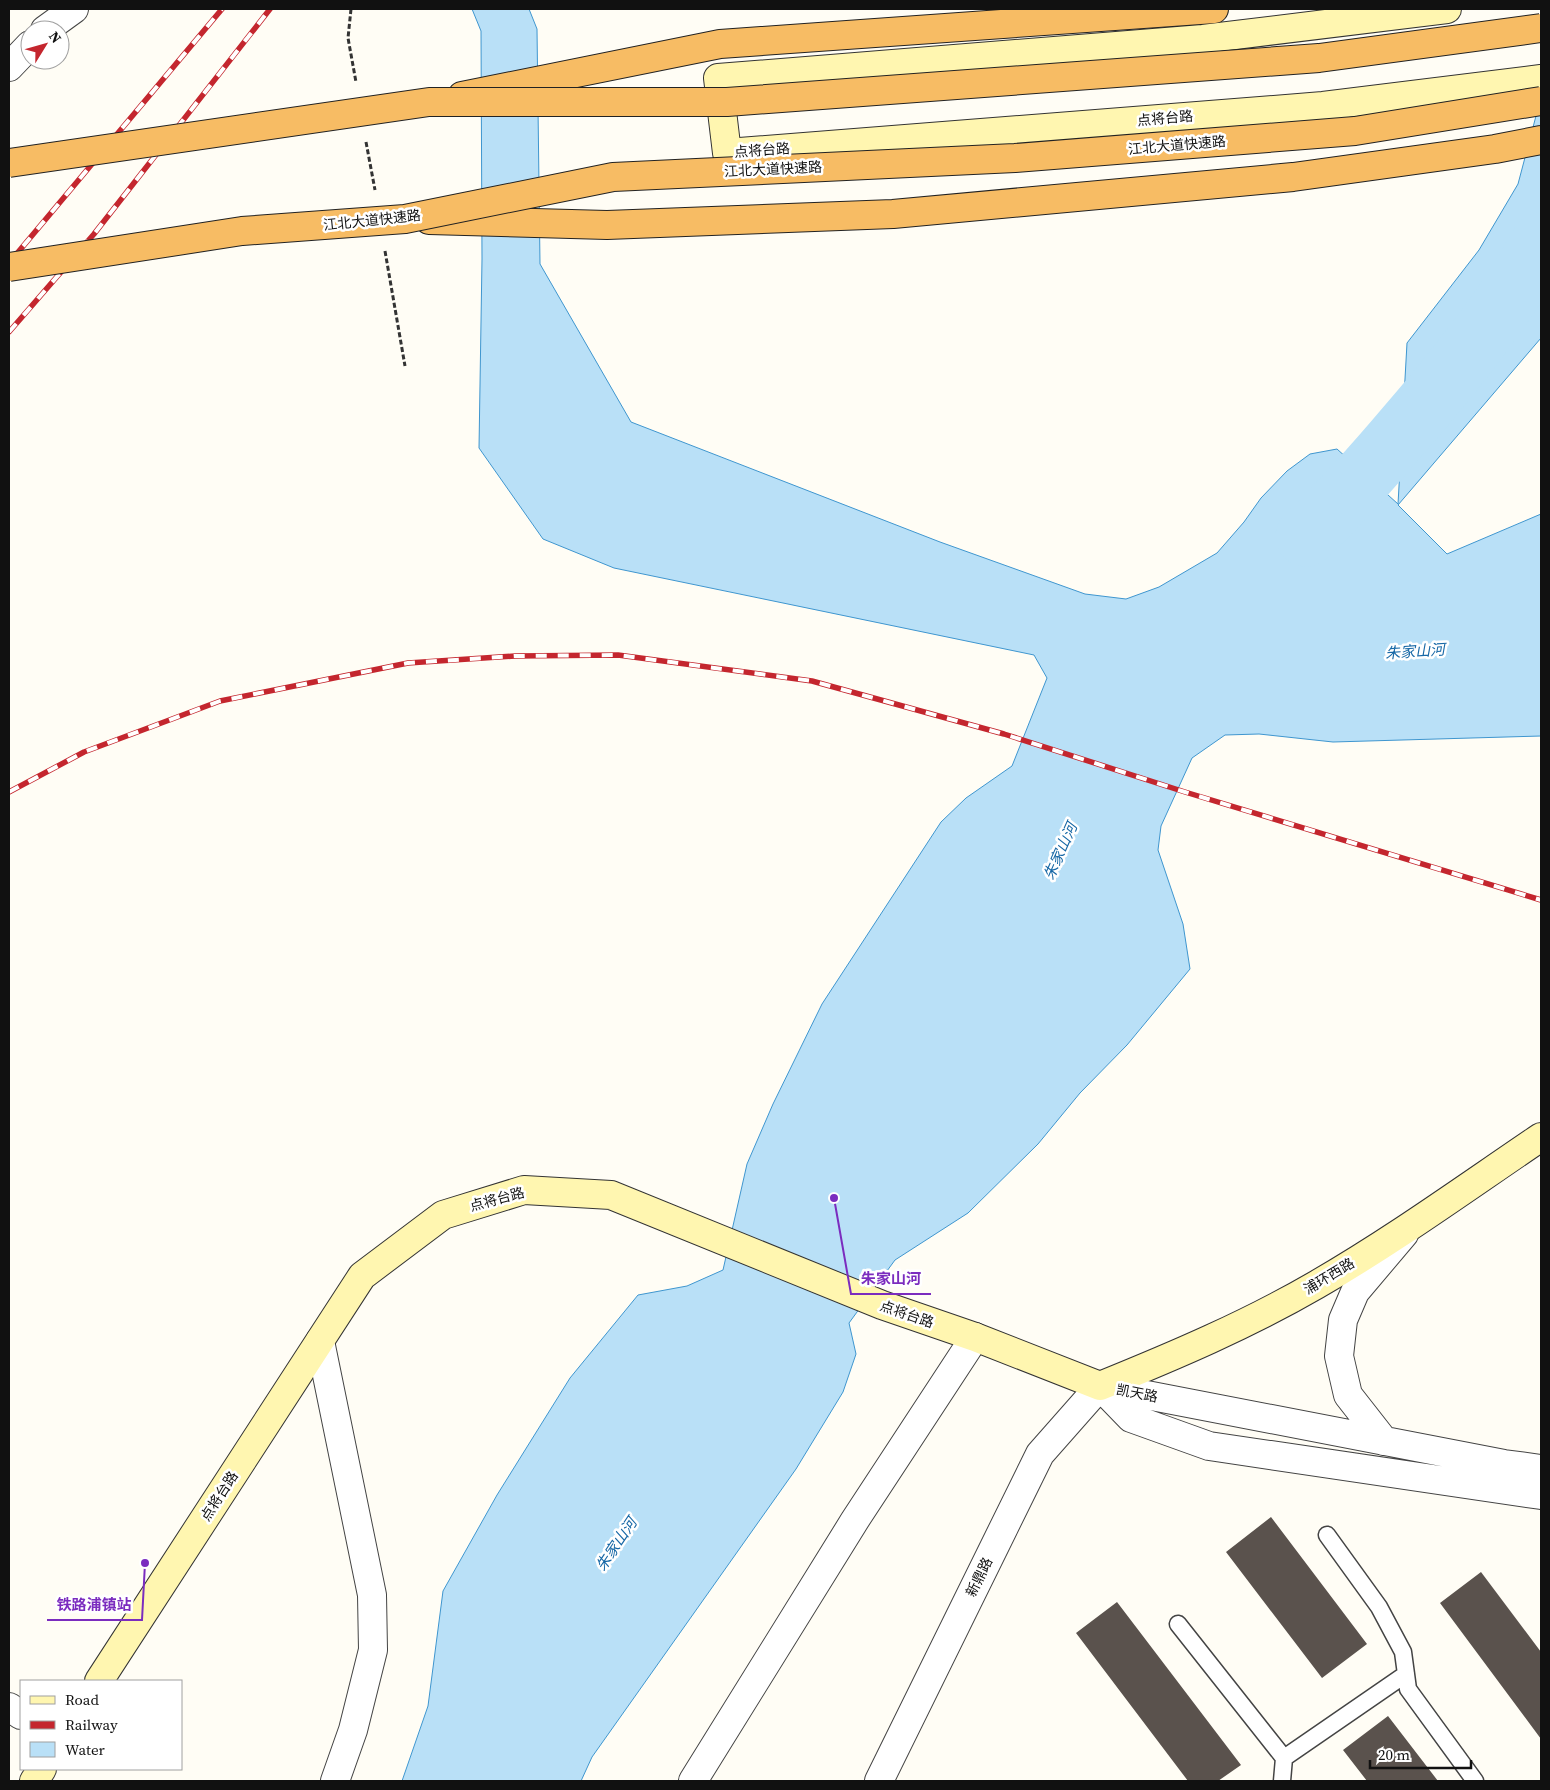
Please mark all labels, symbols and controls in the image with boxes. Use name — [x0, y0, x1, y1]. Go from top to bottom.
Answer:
north arrow — [20, 20, 70, 70]
text: N — [44, 27, 66, 47]
street label: 点将台路 — [1136, 106, 1194, 130]
street label: 江北大道快速路 — [1127, 131, 1227, 159]
street label: 点将台路 — [733, 138, 791, 162]
street label: 江北大道快速路 — [724, 156, 822, 182]
street label: 江北大道快速路 — [322, 205, 422, 235]
water label: 朱家山河 — [1384, 638, 1449, 664]
water label: 朱家山河 — [1038, 817, 1083, 883]
street label: 点将台路 — [467, 1182, 527, 1216]
street label: 浦环西路 — [1300, 1253, 1358, 1299]
callout: 朱家山河 — [851, 1264, 931, 1294]
text: 朱家山河 — [861, 1268, 921, 1289]
street label: 点将台路 — [877, 1295, 937, 1333]
street label: 凯天路 — [1114, 1379, 1160, 1407]
street label: 点将台路 — [195, 1467, 243, 1525]
water label: 朱家山河 — [591, 1511, 643, 1575]
street label: 新鼎路 — [961, 1554, 997, 1600]
callout: 铁路浦镇站 — [47, 1590, 142, 1620]
text: 铁路浦镇站 — [56, 1594, 132, 1615]
legend — [20, 1680, 182, 1770]
text: Road — [65, 1689, 99, 1710]
text: Railway — [65, 1714, 118, 1735]
scale bar — [1370, 1738, 1471, 1770]
text: Water — [65, 1739, 106, 1760]
text: 20 m — [1378, 1744, 1410, 1765]

